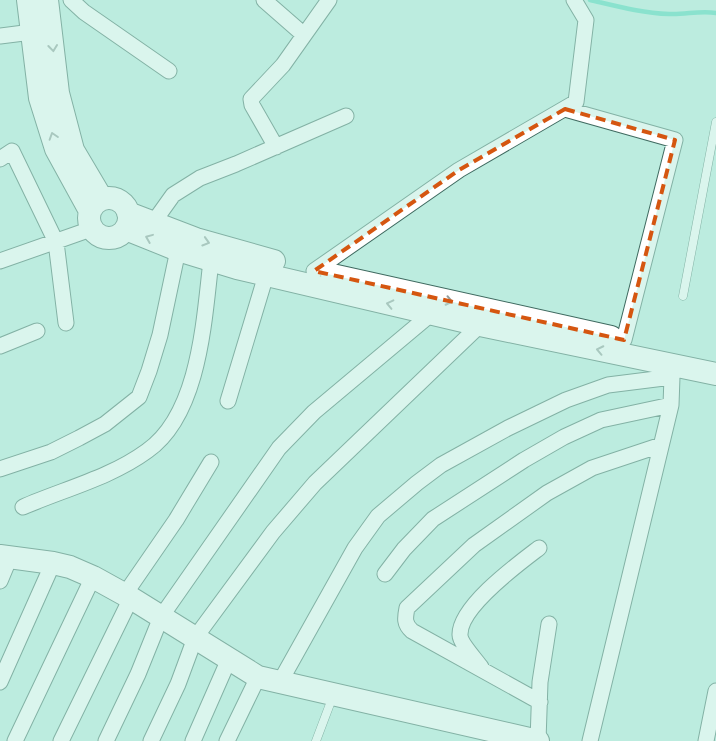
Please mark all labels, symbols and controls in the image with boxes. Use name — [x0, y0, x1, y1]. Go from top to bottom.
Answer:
one-way arrow — [47, 45, 58, 53]
one-way arrow — [48, 133, 58, 141]
one-way arrow — [145, 234, 154, 244]
one-way arrow — [202, 237, 210, 247]
one-way arrow — [445, 295, 454, 306]
one-way arrow — [385, 299, 394, 310]
one-way arrow — [595, 345, 604, 355]

